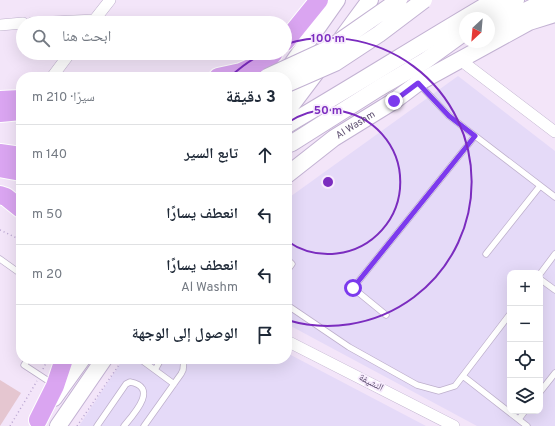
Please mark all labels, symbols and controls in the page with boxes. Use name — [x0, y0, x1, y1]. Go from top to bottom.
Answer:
north arrow — [459, 12, 495, 48]
search box — [16, 16, 292, 60]
icon: search — [30, 27, 52, 49]
text: ابحث هنا — [62, 28, 111, 47]
text: 100 m — [311, 31, 345, 47]
text: 3 دقيقة — [226, 87, 276, 109]
text: سيرًا · 210 m — [32, 90, 95, 106]
route end — [385, 92, 403, 110]
text: 50 m — [314, 103, 342, 119]
street label: Al Washm — [333, 108, 378, 142]
icon: ahead — [254, 144, 276, 166]
text: تابع السير — [184, 145, 238, 164]
text: 140 m — [32, 147, 67, 163]
centre of rings — [321, 175, 335, 189]
icon: left — [254, 204, 276, 226]
text: انعطف يسارًا — [166, 205, 238, 224]
text: 50 m — [32, 207, 62, 223]
text: انعطف يسارًا — [166, 257, 238, 276]
icon: left — [254, 264, 276, 286]
text: 20 m — [32, 267, 62, 283]
map controls — [507, 270, 543, 414]
button: + — [507, 270, 543, 306]
route start — [344, 279, 362, 297]
text: Al Washm — [181, 280, 238, 296]
button: − — [507, 306, 543, 342]
icon: arrive — [254, 324, 276, 346]
text: الوصول إلى الوجهة — [132, 325, 238, 344]
button: locate — [507, 342, 543, 378]
street label: النشيفة — [356, 371, 386, 395]
button: layers — [507, 378, 543, 414]

